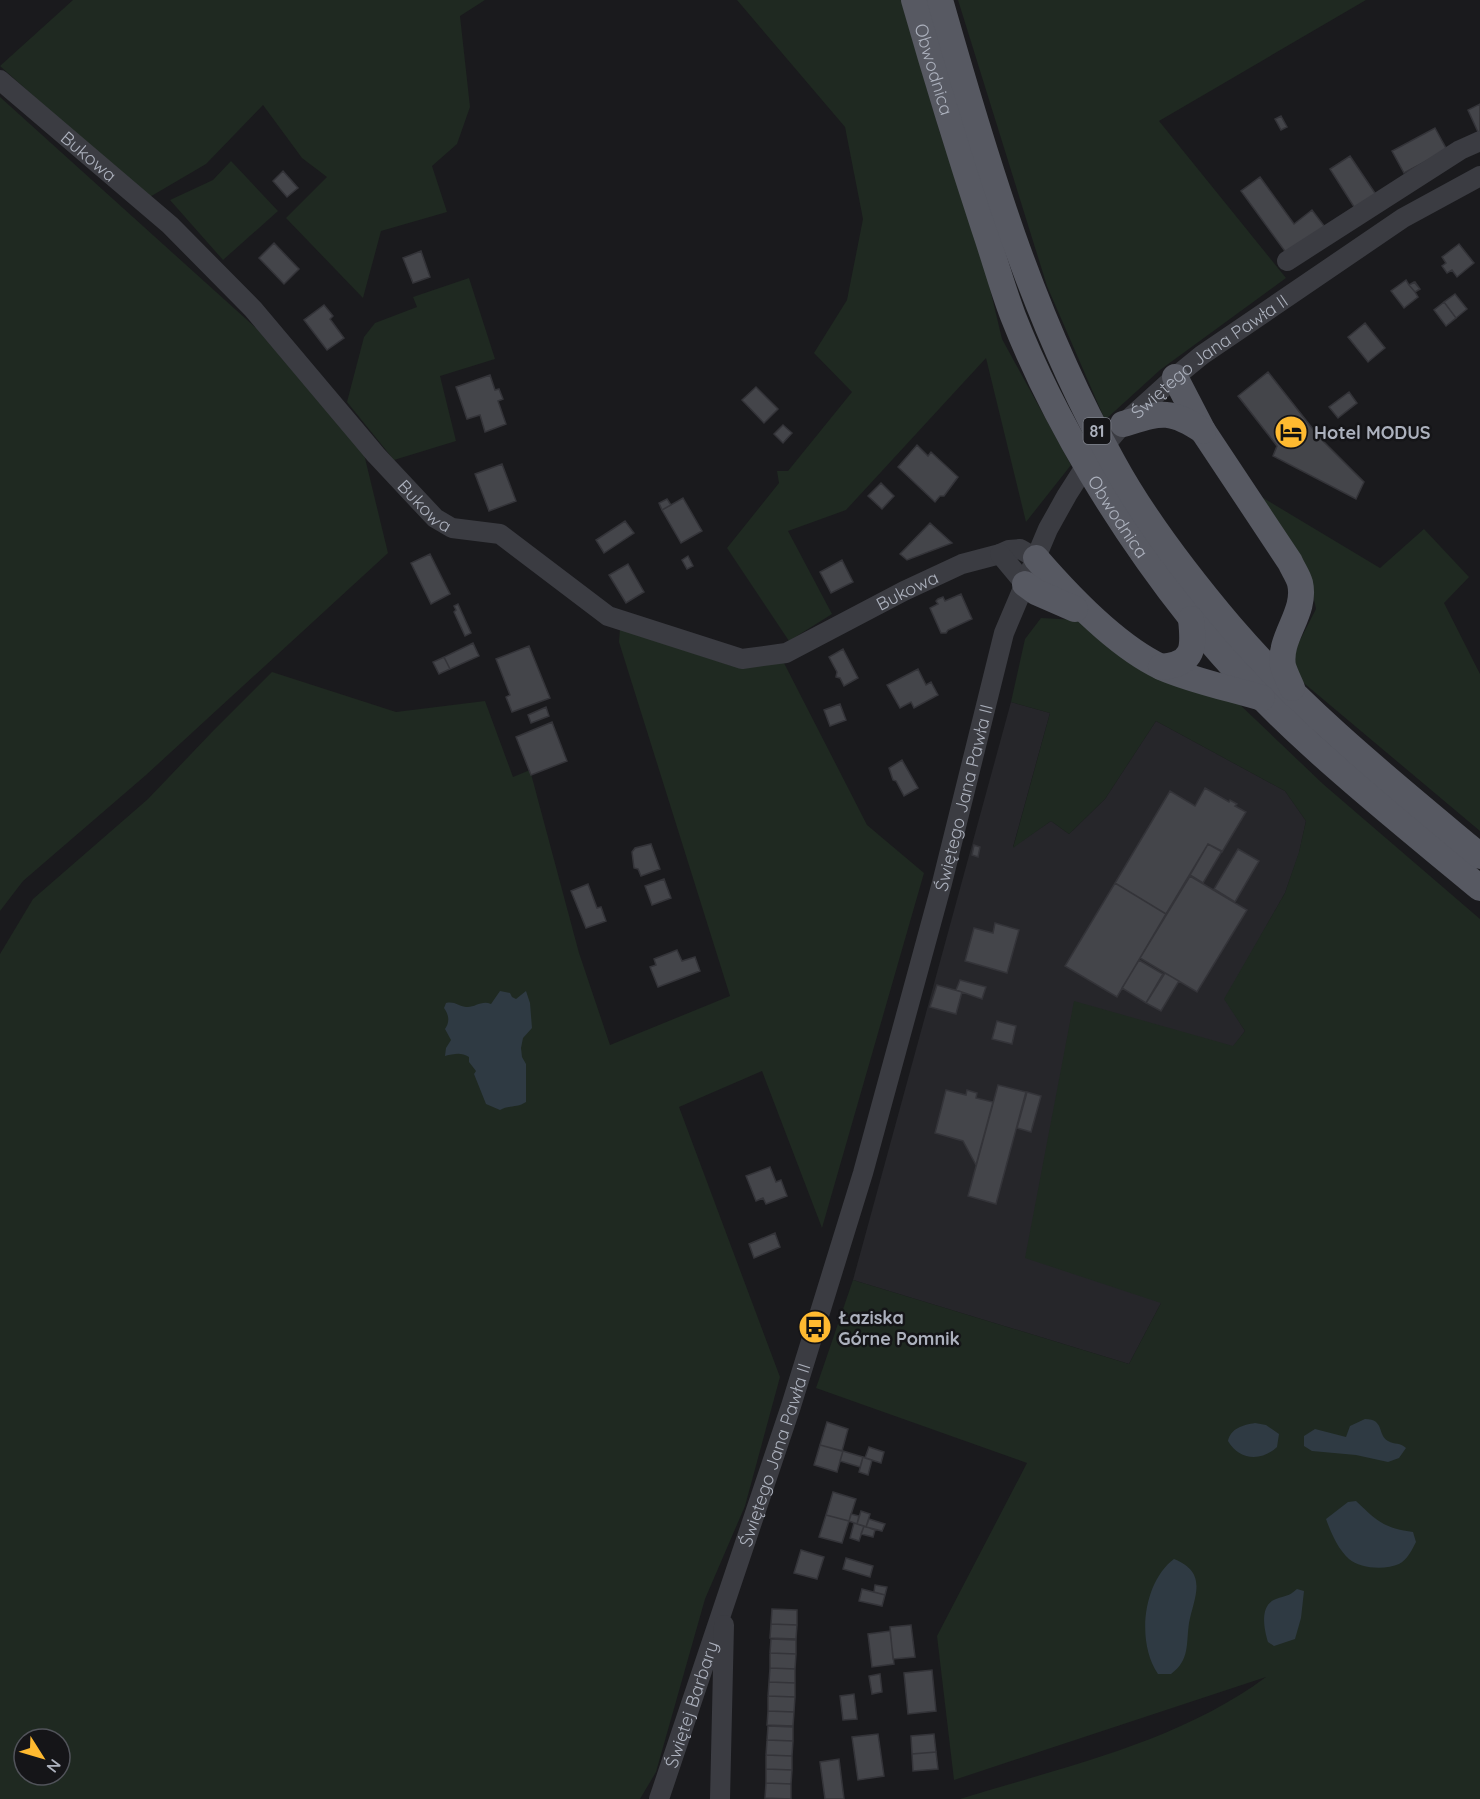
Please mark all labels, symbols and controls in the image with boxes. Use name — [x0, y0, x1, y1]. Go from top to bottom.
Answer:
street label: Obwodnica — [910, 21, 959, 118]
street label: Bukowa — [56, 126, 122, 186]
street label: Świętego Jana Pawła II — [1126, 289, 1292, 423]
hotel icon: Hotel MODUS — [1273, 414, 1309, 450]
road number: 81 — [1084, 418, 1110, 444]
place label: Hotel MODUS — [1314, 421, 1431, 444]
street label: Obwodnica — [1083, 471, 1154, 562]
street label: Bukowa — [393, 474, 456, 537]
street label: Bukowa — [872, 565, 942, 615]
street label: Świętego Jana Pawła II — [929, 702, 997, 894]
place label: Łaziska Górne Pomnik — [838, 1306, 960, 1350]
bus stop icon: Łaziska Górne Pomnik — [797, 1309, 833, 1345]
street label: Świętego Jana Pawła II — [733, 1360, 815, 1550]
street label: Świętej Barbary — [659, 1638, 723, 1771]
north arrow — [12, 1727, 72, 1787]
text: N — [42, 1755, 66, 1777]

